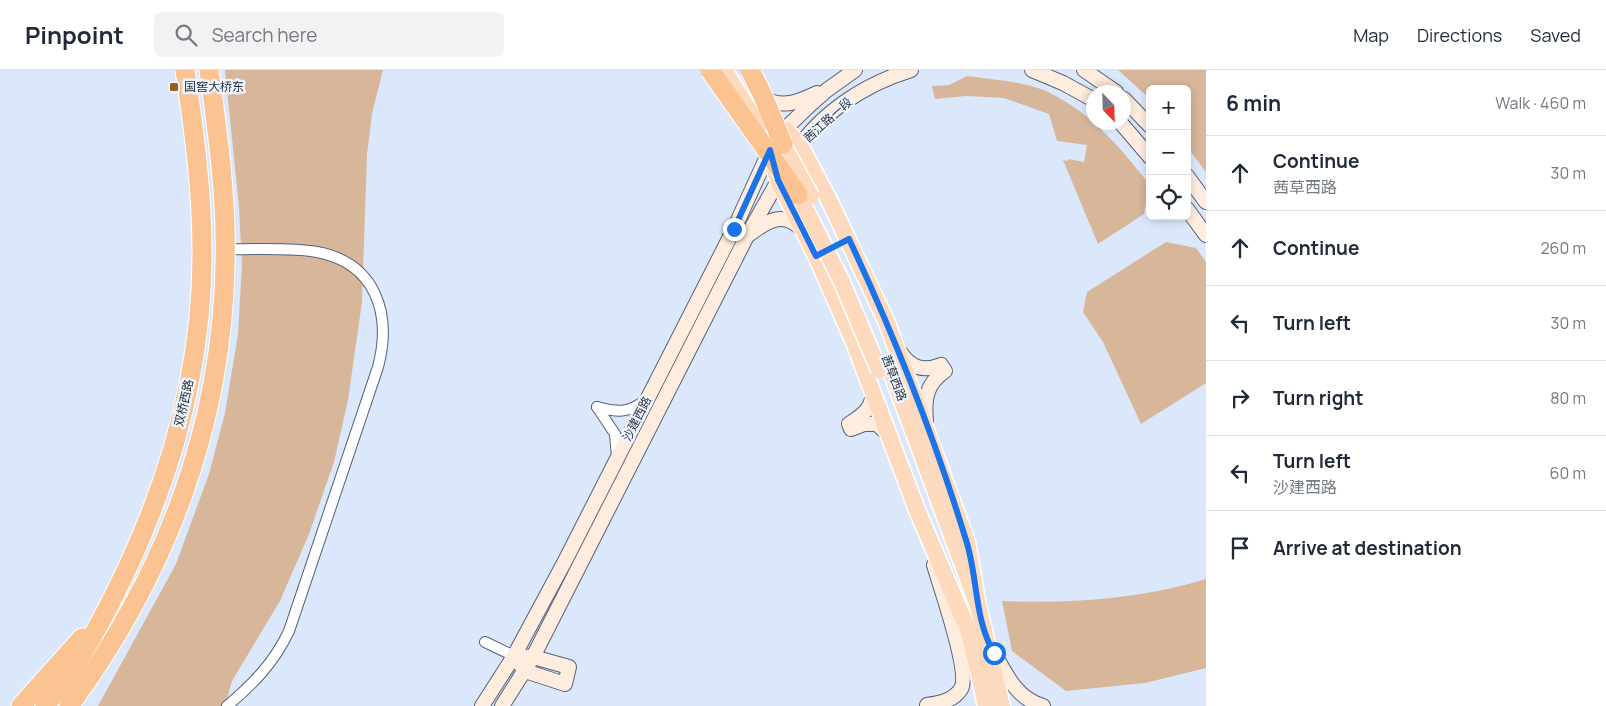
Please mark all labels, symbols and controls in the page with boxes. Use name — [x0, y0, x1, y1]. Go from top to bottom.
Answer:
search box — [154, 12, 504, 57]
text: Pinpoint — [25, 18, 124, 51]
icon: search — [172, 21, 200, 49]
text: Search here — [212, 22, 317, 48]
text: Map — [1353, 23, 1389, 47]
text: Directions — [1417, 23, 1502, 47]
text: Saved — [1530, 23, 1581, 47]
place label: 国窖大桥东 — [184, 78, 244, 95]
marker: 国窖大桥东 — [168, 81, 180, 93]
north arrow — [1086, 85, 1131, 130]
map controls — [1146, 85, 1191, 220]
button: + — [1146, 85, 1191, 130]
text: 6 min — [1226, 89, 1281, 117]
text: Walk · 460 m — [1495, 92, 1586, 114]
street label: 茜江路一段 — [800, 93, 856, 146]
button: − — [1146, 130, 1191, 175]
text: Continue — [1273, 148, 1359, 174]
icon: ahead — [1226, 159, 1254, 187]
text: 30 m — [1551, 162, 1586, 184]
button: locate — [1146, 175, 1191, 220]
text: 茜草西路 — [1273, 176, 1337, 198]
route end — [723, 218, 746, 241]
icon: ahead — [1226, 234, 1254, 262]
text: Continue — [1273, 235, 1359, 261]
text: 260 m — [1540, 237, 1586, 259]
icon: left — [1226, 309, 1254, 337]
text: Turn left — [1273, 310, 1351, 336]
text: 30 m — [1551, 312, 1586, 334]
street label: 茜草西路 — [878, 352, 911, 403]
street label: 双桥西路 — [170, 378, 197, 428]
icon: right — [1226, 384, 1254, 412]
text: Turn right — [1273, 385, 1363, 411]
text: 80 m — [1550, 387, 1586, 409]
street label: 沙建西路 — [618, 394, 655, 444]
text: Turn left — [1273, 448, 1351, 474]
icon: left — [1226, 459, 1254, 487]
text: 60 m — [1550, 462, 1586, 484]
text: 沙建西路 — [1273, 476, 1337, 498]
icon: arrive — [1226, 534, 1254, 562]
text: Arrive at destination — [1273, 535, 1462, 561]
route start — [983, 642, 1006, 665]

